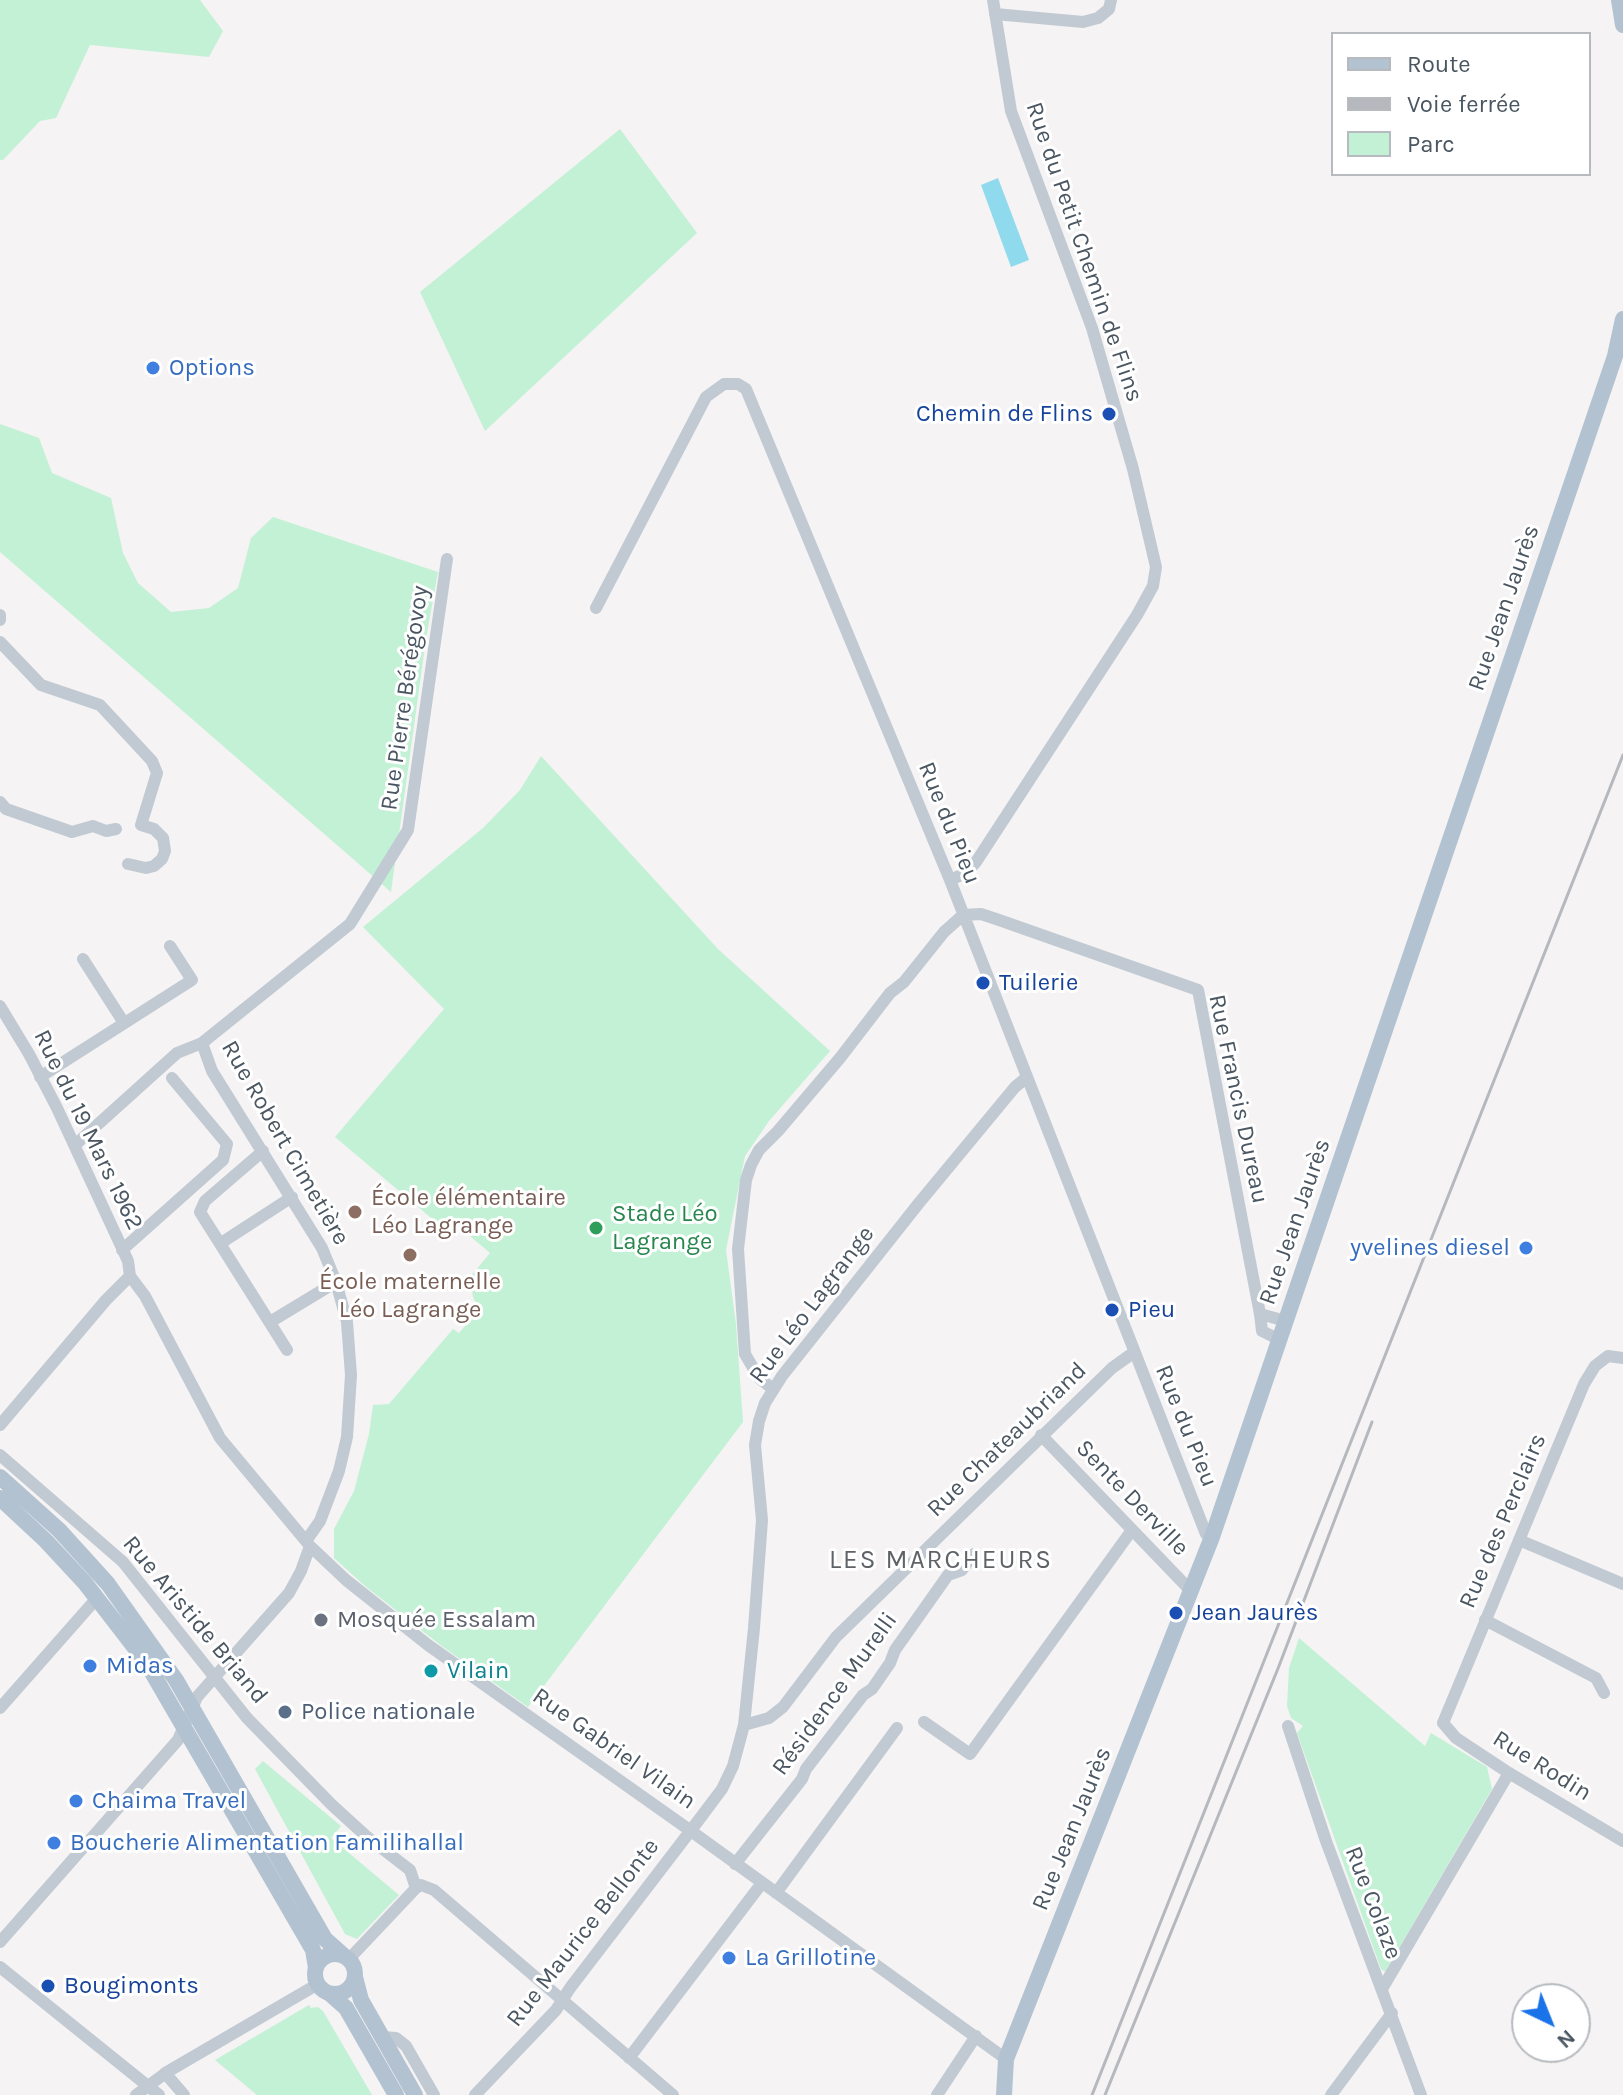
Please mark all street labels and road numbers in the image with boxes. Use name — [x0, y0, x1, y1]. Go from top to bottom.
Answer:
street label: Rue du Petit Chemin de Flins — [1019, 98, 1149, 406]
street label: Rue Jean Jaurès — [1462, 521, 1546, 695]
street label: Rue Pierre Bérégovoy — [375, 584, 435, 812]
street label: Rue du Pieu — [911, 758, 987, 888]
street label: Rue Francis Dureau — [1202, 992, 1274, 1206]
street label: Rue du 19 Mars 1962 — [27, 1025, 149, 1235]
street label: Rue Robert Cimetière — [215, 1036, 355, 1250]
street label: Rue Jean Jaurès — [1253, 1135, 1337, 1309]
street label: Rue Léo Lagrange — [743, 1221, 881, 1389]
street label: Rue Chateaubriand — [921, 1356, 1093, 1524]
street label: Rue du Pieu — [1148, 1361, 1224, 1491]
street label: Rue des Perclairs — [1453, 1429, 1553, 1613]
street label: Sente Derville — [1069, 1434, 1195, 1562]
street label: Rue Aristide Briand — [116, 1530, 274, 1710]
street label: Résidence Murelli — [766, 1607, 904, 1781]
street label: Rue Gabriel Vilain — [527, 1682, 701, 1816]
street label: Rue Rodin — [1487, 1724, 1597, 1808]
street label: Rue Jean Jaurès — [1026, 1743, 1118, 1915]
street label: Rue Maurice Bellonte — [500, 1833, 666, 2033]
street label: Rue Colaze — [1338, 1842, 1408, 1964]

